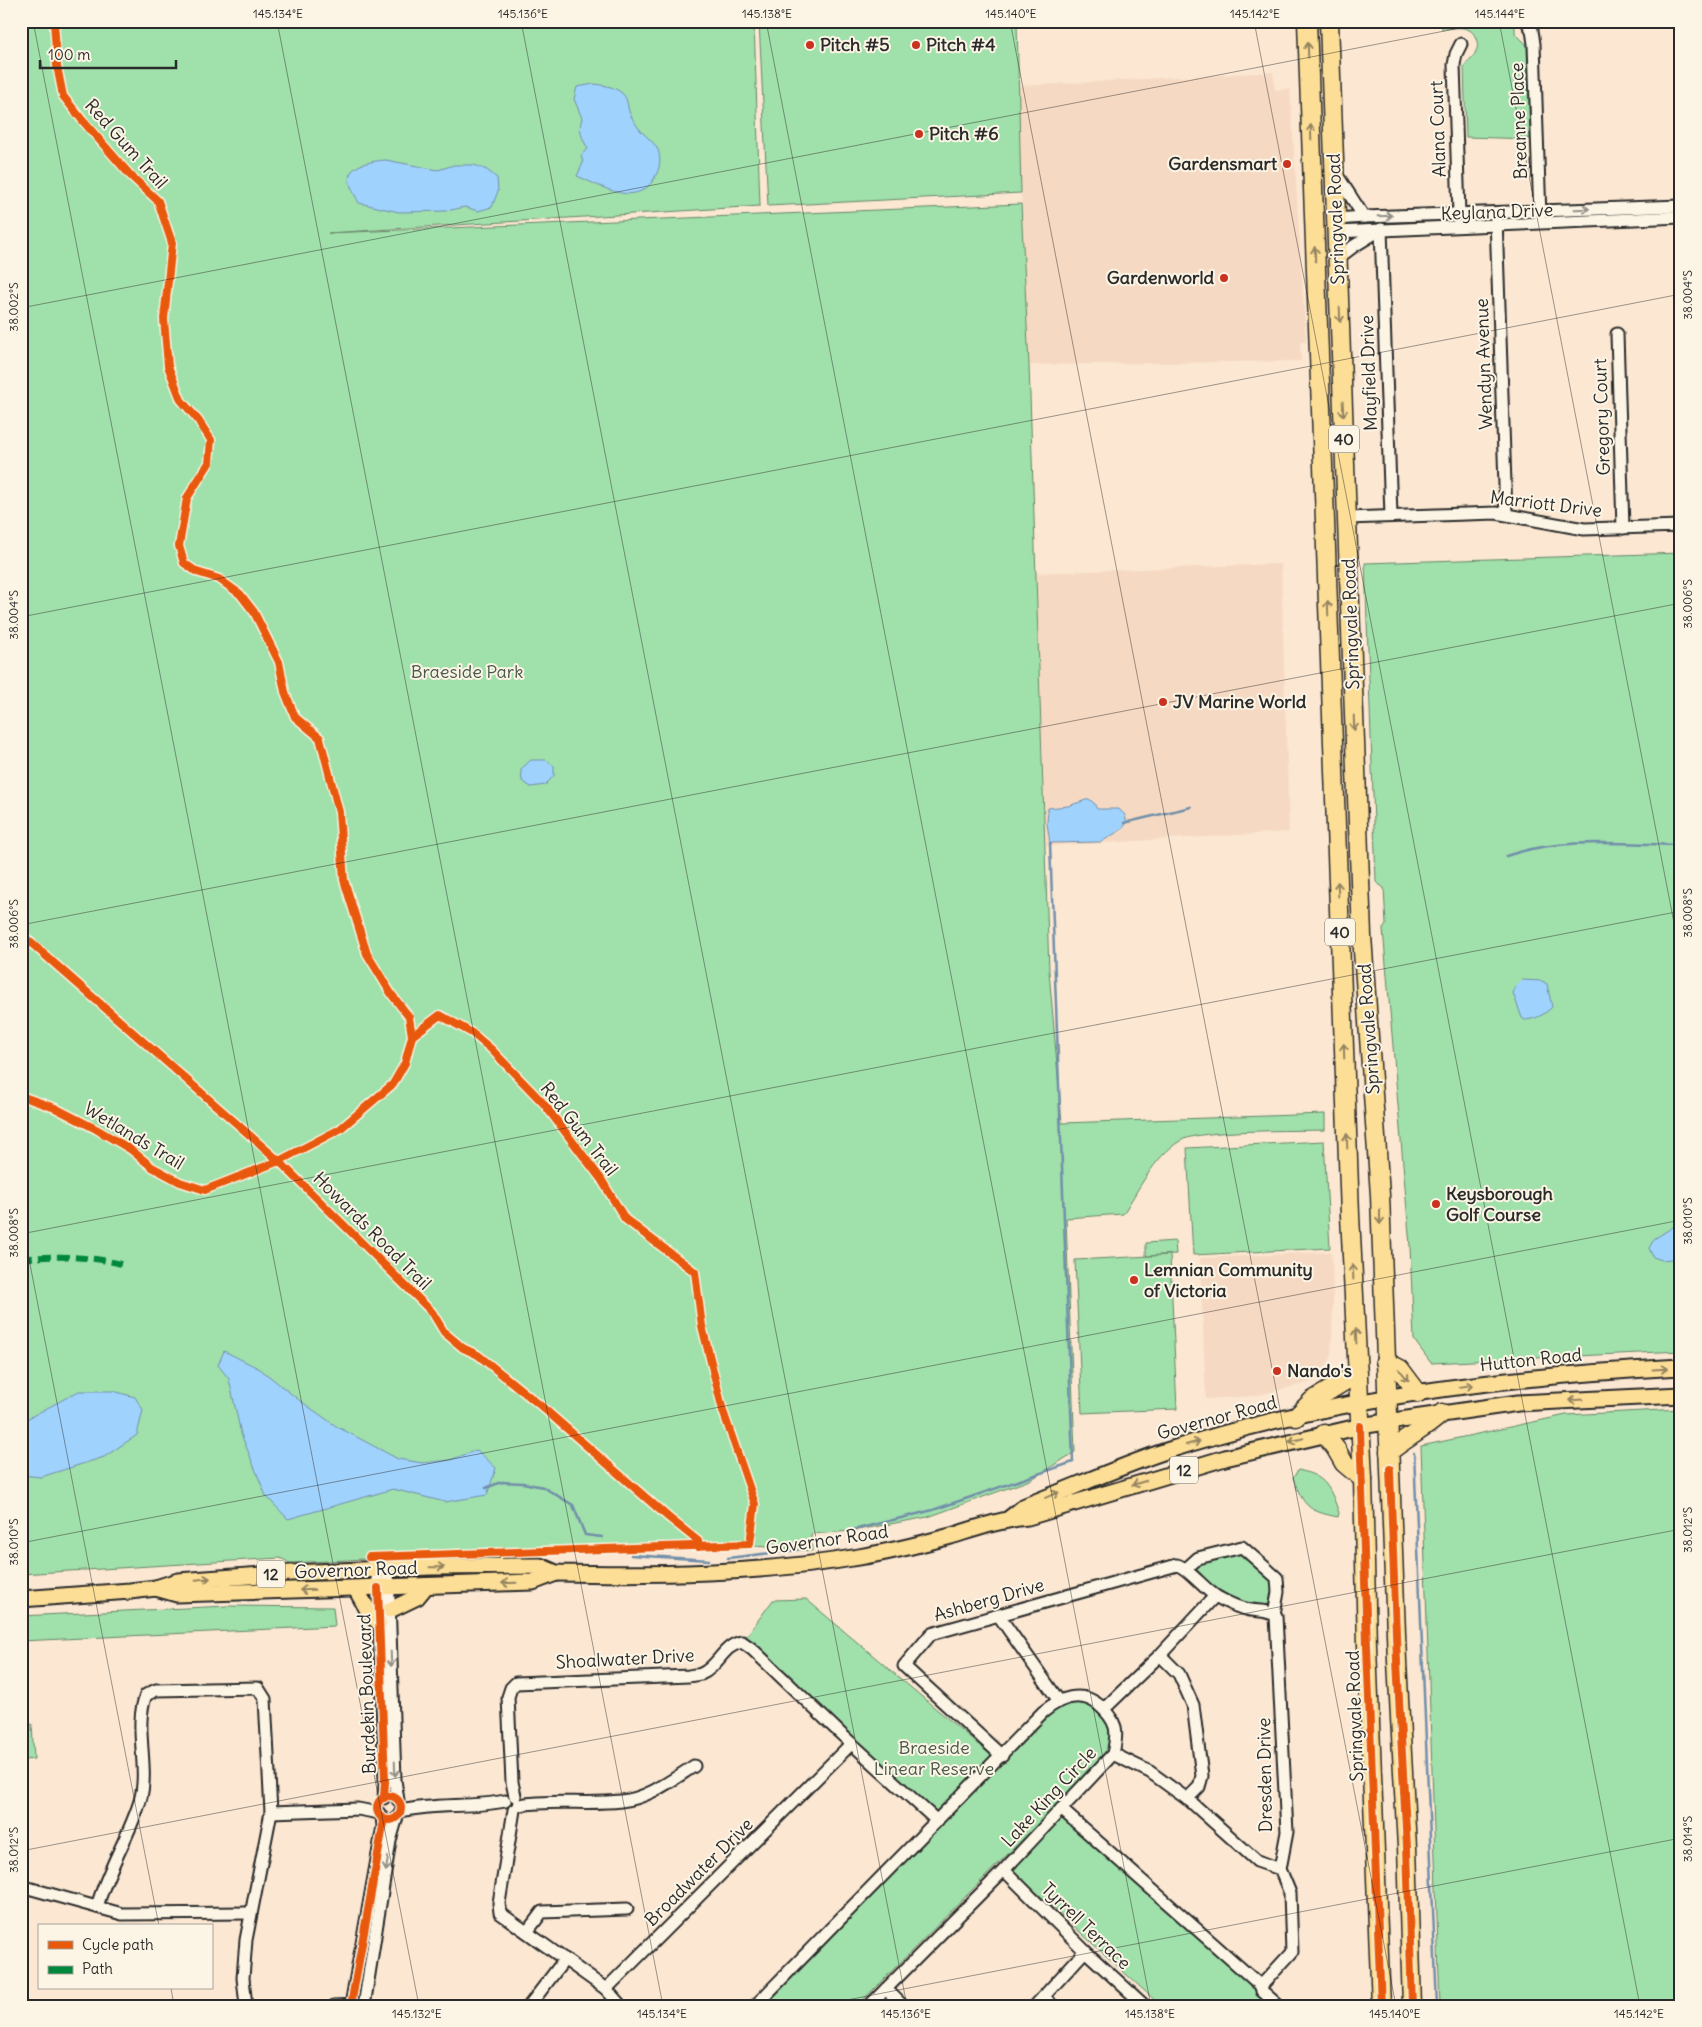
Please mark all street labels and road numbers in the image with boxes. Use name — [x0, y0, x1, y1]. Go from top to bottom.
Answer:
street label: Breanne Place — [1505, 62, 1532, 180]
street label: Alana Court — [1424, 80, 1451, 178]
street label: Red Gum Trail — [80, 94, 173, 193]
street label: Springvale Road — [1322, 153, 1349, 285]
street label: Keylana Drive — [1440, 198, 1554, 225]
street label: Wendyn Avenue — [1470, 298, 1497, 430]
street label: Mayfield Drive — [1355, 315, 1382, 431]
street label: Gregory Court — [1588, 358, 1615, 476]
road number: 40 — [1329, 426, 1359, 452]
street label: Marriott Drive — [1489, 485, 1603, 522]
street label: Springvale Road — [1337, 558, 1364, 690]
road number: 40 — [1325, 919, 1355, 946]
street label: Springvale Road — [1352, 962, 1385, 1095]
street label: Red Gum Trail — [536, 1077, 623, 1180]
street label: Wetlands Trail — [80, 1097, 189, 1175]
street label: Howards Road Trail — [308, 1167, 436, 1295]
street label: Hutton Road — [1479, 1343, 1584, 1376]
street label: Governor Road — [1154, 1390, 1280, 1445]
road number: 12 — [1170, 1456, 1198, 1484]
street label: Governor Road — [764, 1519, 890, 1559]
street label: Governor Road — [294, 1556, 418, 1583]
road number: 12 — [257, 1560, 285, 1588]
street label: Ashberg Drive — [931, 1573, 1047, 1626]
street label: Burdekin Boulevard — [352, 1613, 381, 1775]
street label: Shoalwater Drive — [555, 1643, 695, 1674]
street label: Springvale Road — [1341, 1650, 1368, 1782]
street label: Dresden Drive — [1252, 1717, 1277, 1833]
street label: Lake King Circle — [996, 1742, 1101, 1852]
street label: Broadwater Drive — [640, 1813, 758, 1931]
street label: Tyrrell Terrace — [1037, 1877, 1136, 1974]

